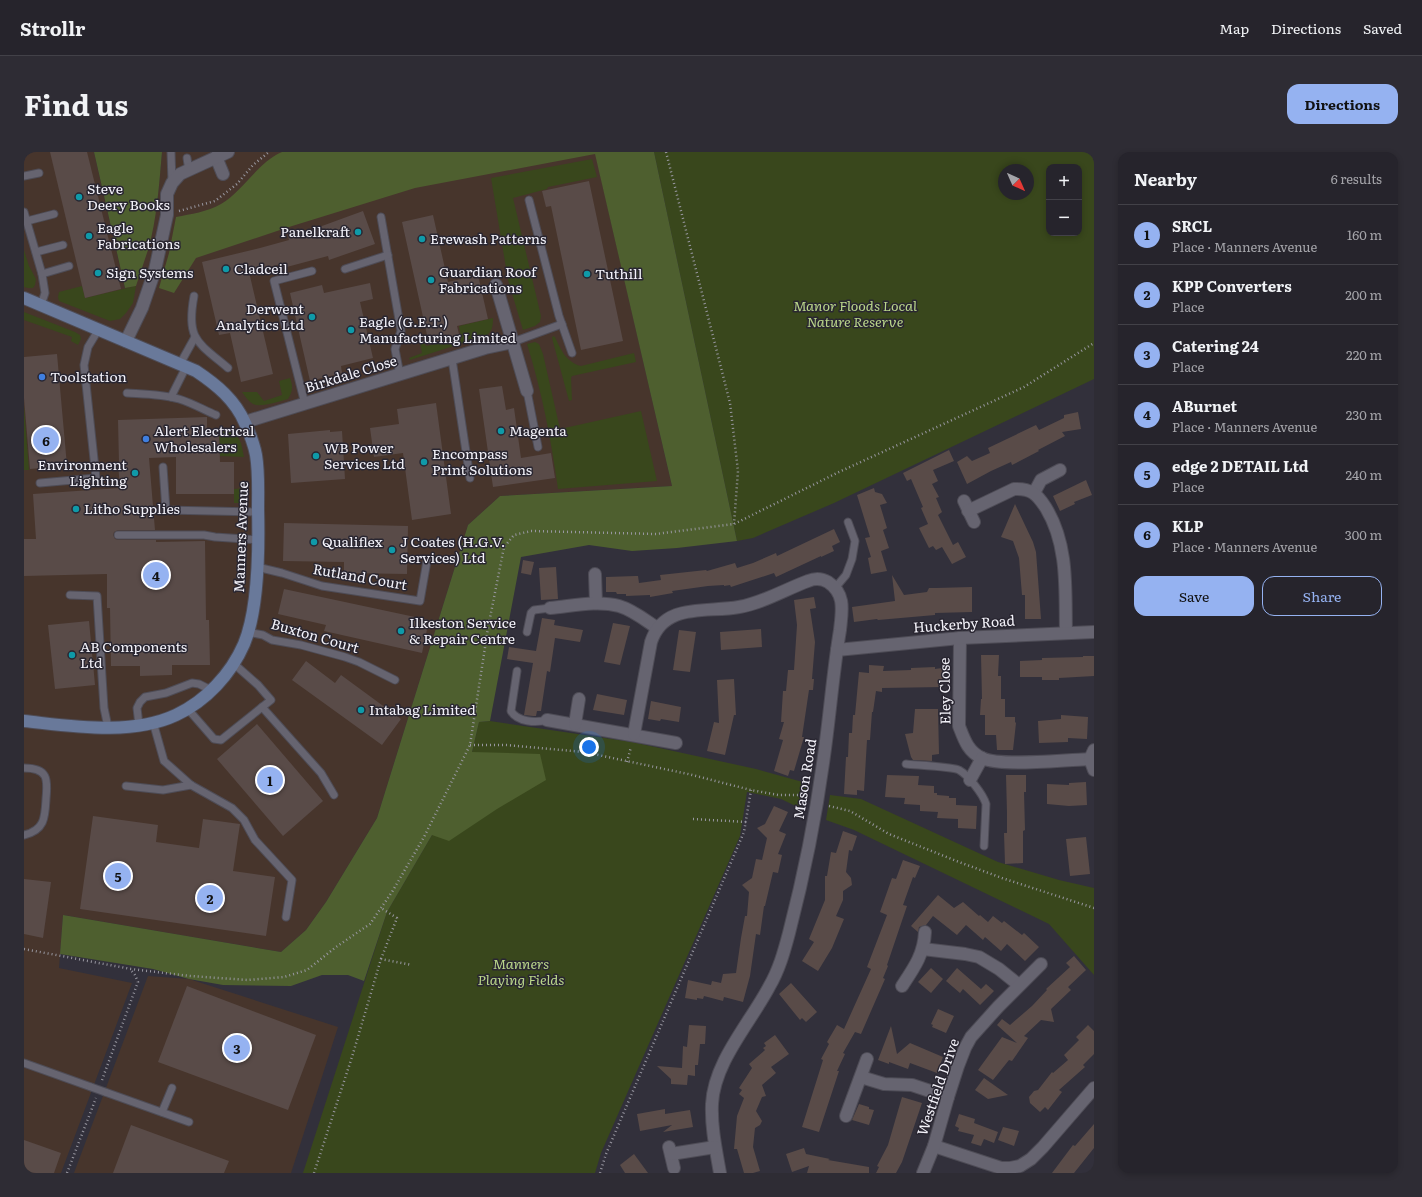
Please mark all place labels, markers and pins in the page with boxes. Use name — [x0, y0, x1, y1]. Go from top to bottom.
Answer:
place label: Steve Deery Books — [87, 178, 170, 214]
marker: Steve Deery Books — [74, 192, 84, 202]
place label: Eagle Fabrications — [97, 217, 180, 253]
place label: Panelkraft — [280, 221, 351, 241]
marker: Panelkraft — [353, 227, 363, 237]
place label: Erewash Patterns — [430, 228, 546, 248]
marker: Eagle Fabrications — [84, 231, 94, 241]
marker: Erewash Patterns — [417, 234, 427, 244]
place label: Cladceil — [234, 258, 288, 278]
place label: Guardian Roof Fabrications — [439, 261, 538, 297]
place label: Sign Systems — [106, 262, 193, 282]
place label: Tuthill — [595, 263, 643, 283]
marker: Cladceil — [221, 264, 231, 274]
marker: Sign Systems — [93, 268, 103, 278]
marker: Tuthill — [582, 269, 592, 279]
marker: Guardian Roof Fabrications — [426, 275, 436, 285]
place label: Derwent Analytics Ltd — [216, 298, 304, 334]
place label: Eagle (G.E.T.) Manufacturing Limited — [359, 311, 517, 347]
marker: Derwent Analytics Ltd — [307, 312, 317, 322]
marker: Eagle (G.E.T.) Manufacturing Limited — [346, 325, 356, 335]
place label: Toolstation — [50, 366, 127, 386]
marker: Toolstation — [37, 372, 47, 382]
place label: Alert Electrical Wholesalers — [154, 420, 255, 456]
place label: Magenta — [509, 420, 567, 440]
pin: 6 — [33, 425, 59, 455]
marker: Magenta — [496, 426, 506, 436]
marker: Alert Electrical Wholesalers — [141, 434, 151, 444]
place label: WB Power Services Ltd — [324, 437, 405, 473]
place label: Encompass Print Solutions — [432, 443, 532, 479]
marker: WB Power Services Ltd — [311, 451, 321, 461]
place label: Environment Lighting — [38, 454, 127, 490]
marker: Encompass Print Solutions — [419, 457, 429, 467]
marker: Environment Lighting — [130, 468, 140, 478]
place label: Litho Supplies — [84, 498, 180, 518]
marker: Litho Supplies — [71, 504, 81, 514]
place label: Qualiflex — [322, 531, 383, 551]
place label: J Coates (H.G.V. Services) Ltd — [400, 531, 506, 567]
marker: Qualiflex — [309, 537, 319, 547]
marker: J Coates (H.G.V. Services) Ltd — [387, 545, 397, 555]
pin: 4 — [143, 560, 169, 590]
place label: Ilkeston Service & Repair Centre — [409, 612, 516, 648]
marker: Ilkeston Service & Repair Centre — [396, 626, 406, 636]
place label: AB Components Ltd — [80, 636, 187, 672]
marker: AB Components Ltd — [67, 650, 77, 660]
place label: Intabag Limited — [369, 699, 476, 719]
marker: Intabag Limited — [356, 705, 366, 715]
pin: 1 — [257, 765, 283, 795]
pin: 5 — [105, 861, 131, 891]
pin: 2 — [197, 883, 223, 913]
pin: 3 — [224, 1033, 250, 1063]

